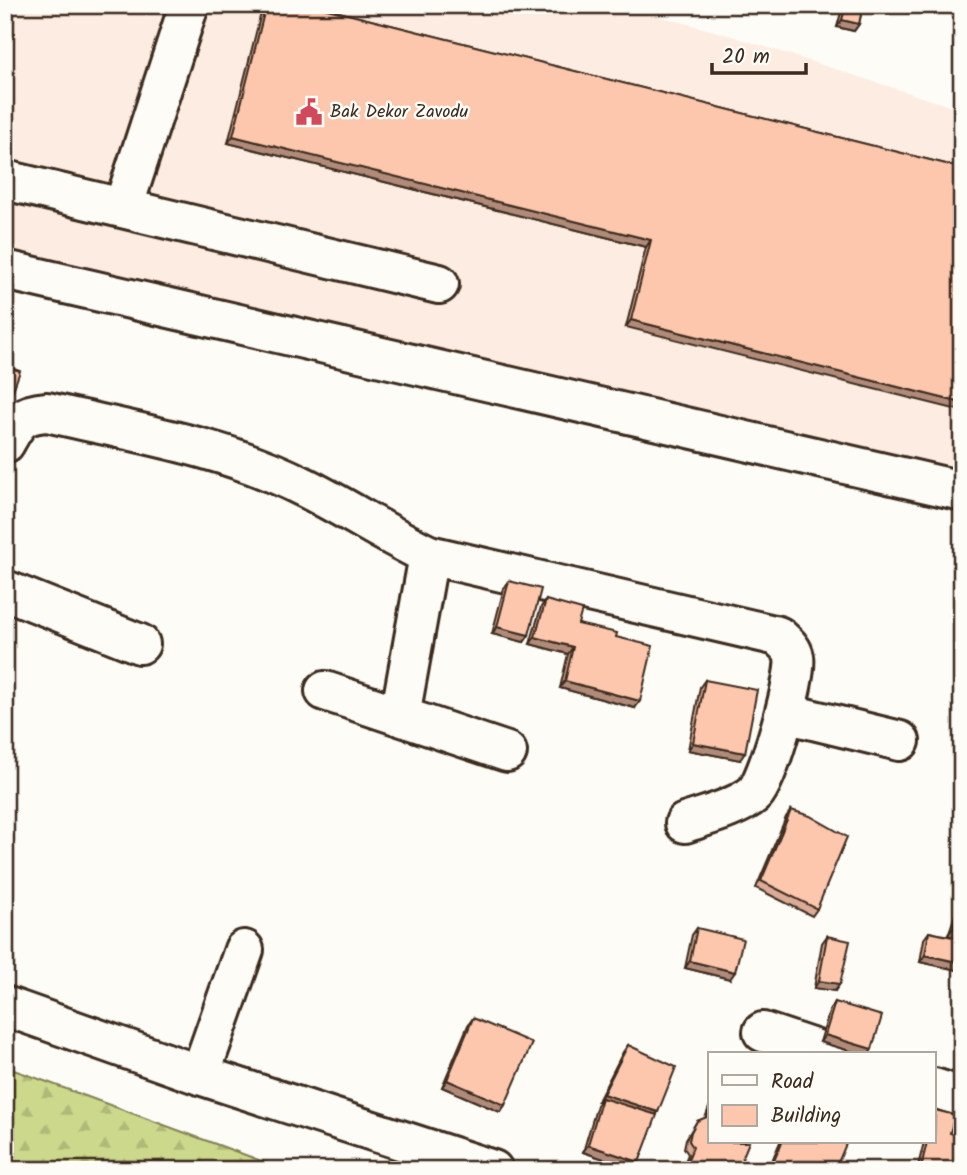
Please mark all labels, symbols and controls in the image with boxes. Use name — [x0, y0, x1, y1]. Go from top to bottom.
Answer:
scale bar — [712, 32, 806, 76]
text: 20 m — [722, 41, 770, 74]
public building icon: Bak Dekor Zavodu — [294, 97, 324, 127]
place label: Bak Dekor Zavodu — [330, 98, 468, 127]
legend — [708, 1052, 936, 1144]
text: Road — [771, 1066, 814, 1099]
text: Building — [771, 1100, 841, 1133]

